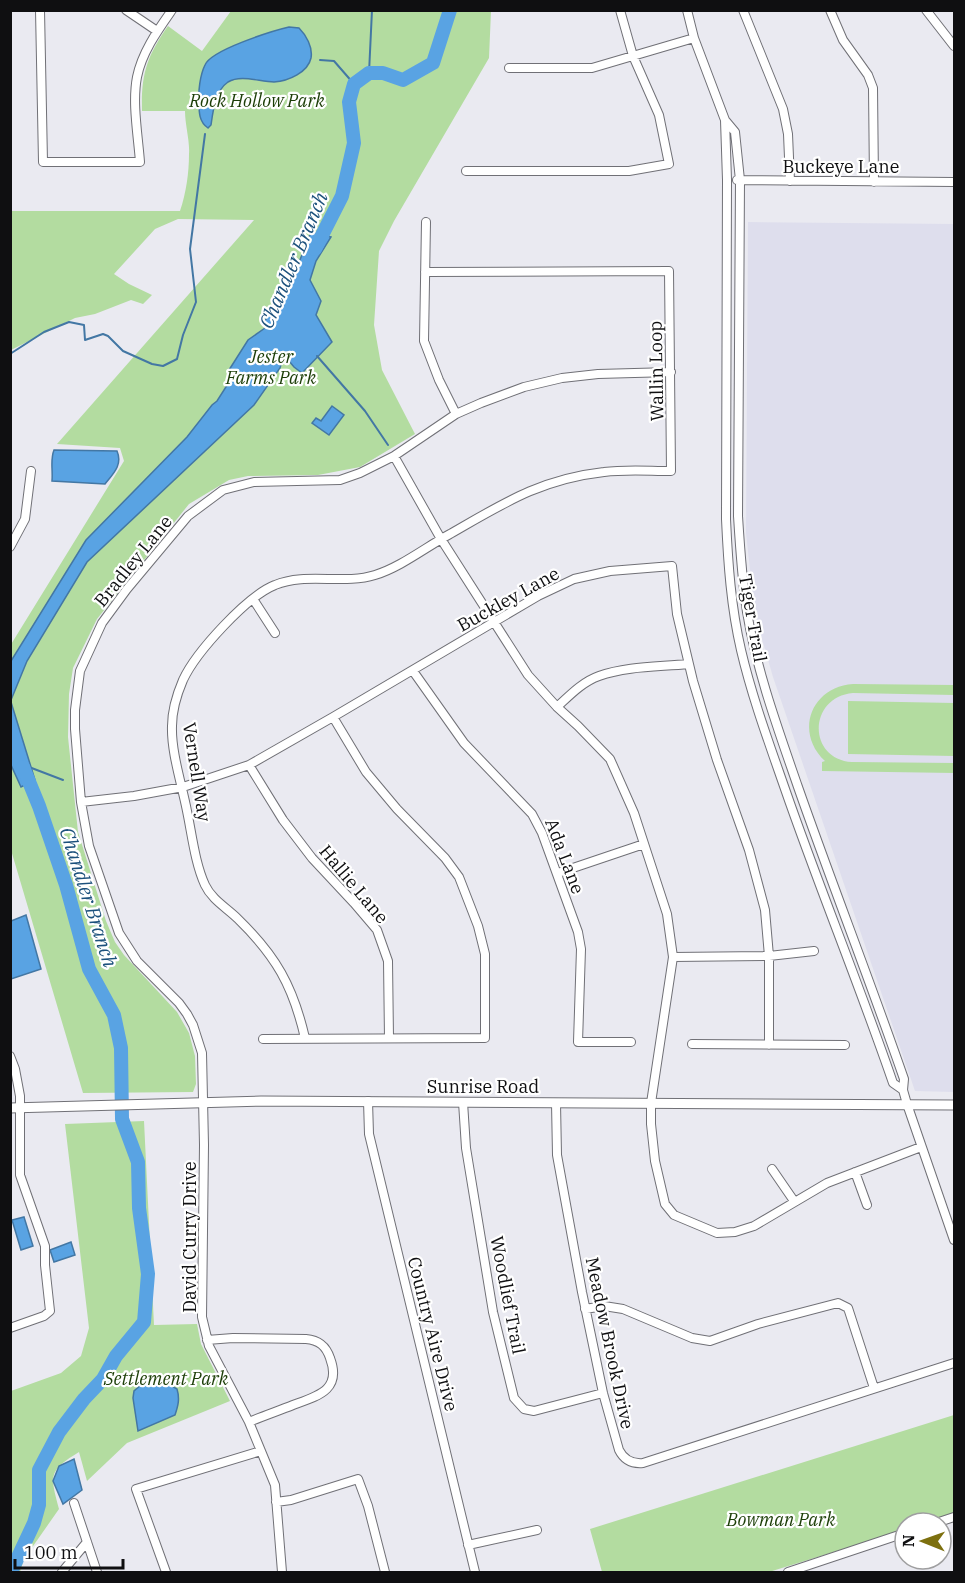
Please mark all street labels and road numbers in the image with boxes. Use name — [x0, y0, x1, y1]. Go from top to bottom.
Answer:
street label: Buckeye Lane — [782, 155, 900, 178]
street label: Wallin Loop — [644, 321, 668, 421]
street label: Bradley Lane — [89, 511, 177, 611]
street label: Buckley Lane — [453, 561, 563, 637]
street label: Tiger Trail — [734, 572, 772, 664]
street label: Vernell Way — [178, 721, 216, 824]
street label: Ada Lane — [540, 815, 590, 897]
street label: Hallie Lane — [314, 840, 394, 928]
street label: Sunrise Road — [427, 1075, 539, 1098]
street label: David Curry Drive — [178, 1161, 201, 1313]
street label: Woodlief Trail — [485, 1234, 531, 1356]
street label: Country Aire Drive — [403, 1254, 463, 1414]
street label: Meadow Brook Drive — [581, 1255, 639, 1431]

